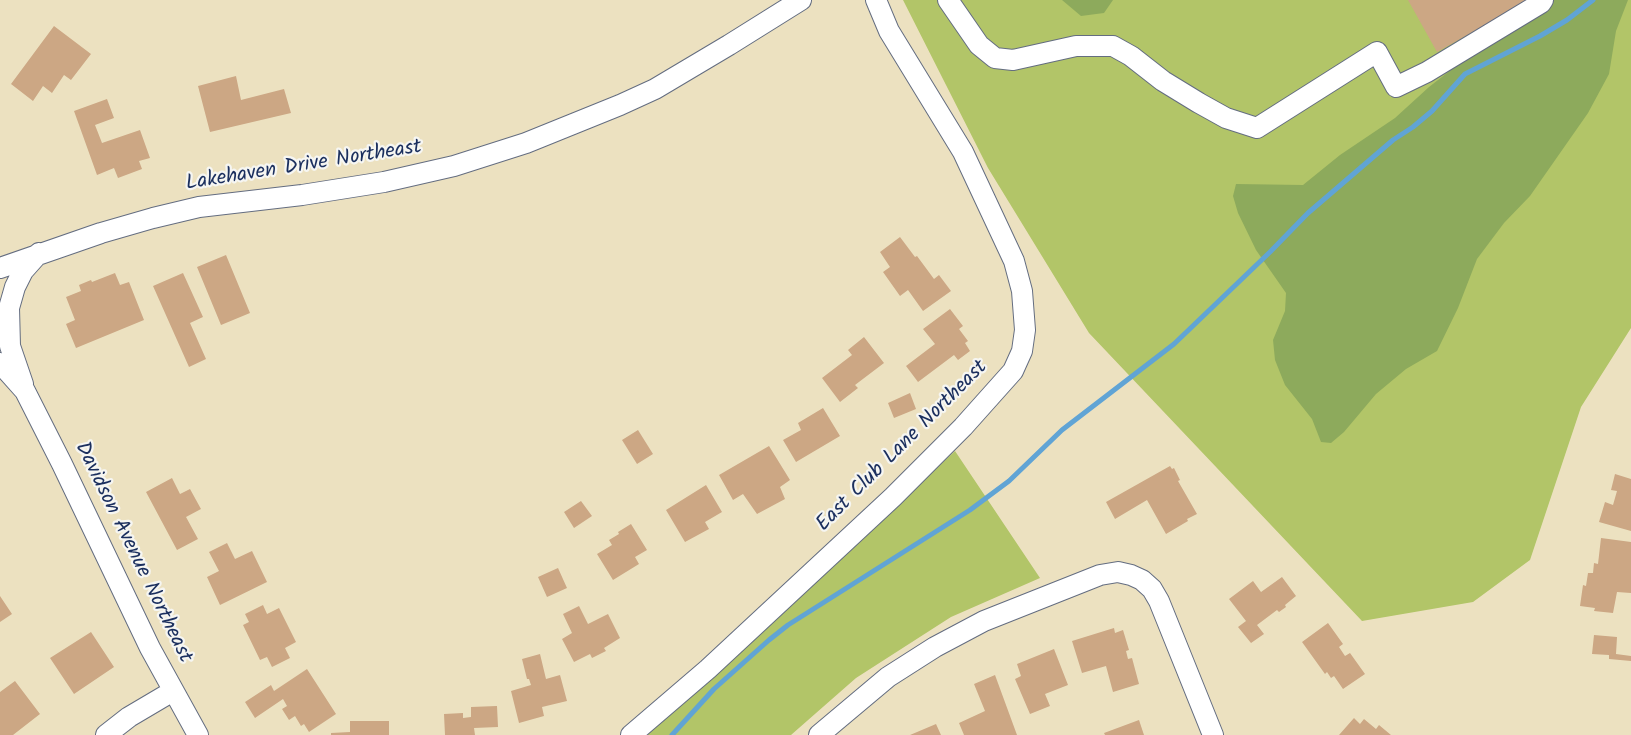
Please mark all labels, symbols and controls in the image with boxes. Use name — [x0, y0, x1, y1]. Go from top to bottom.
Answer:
street label: Lakehaven Drive Northeast — [184, 136, 424, 198]
street label: East Club Lane Northeast — [812, 356, 994, 538]
street label: Davidson Avenue Northeast — [68, 439, 196, 667]

